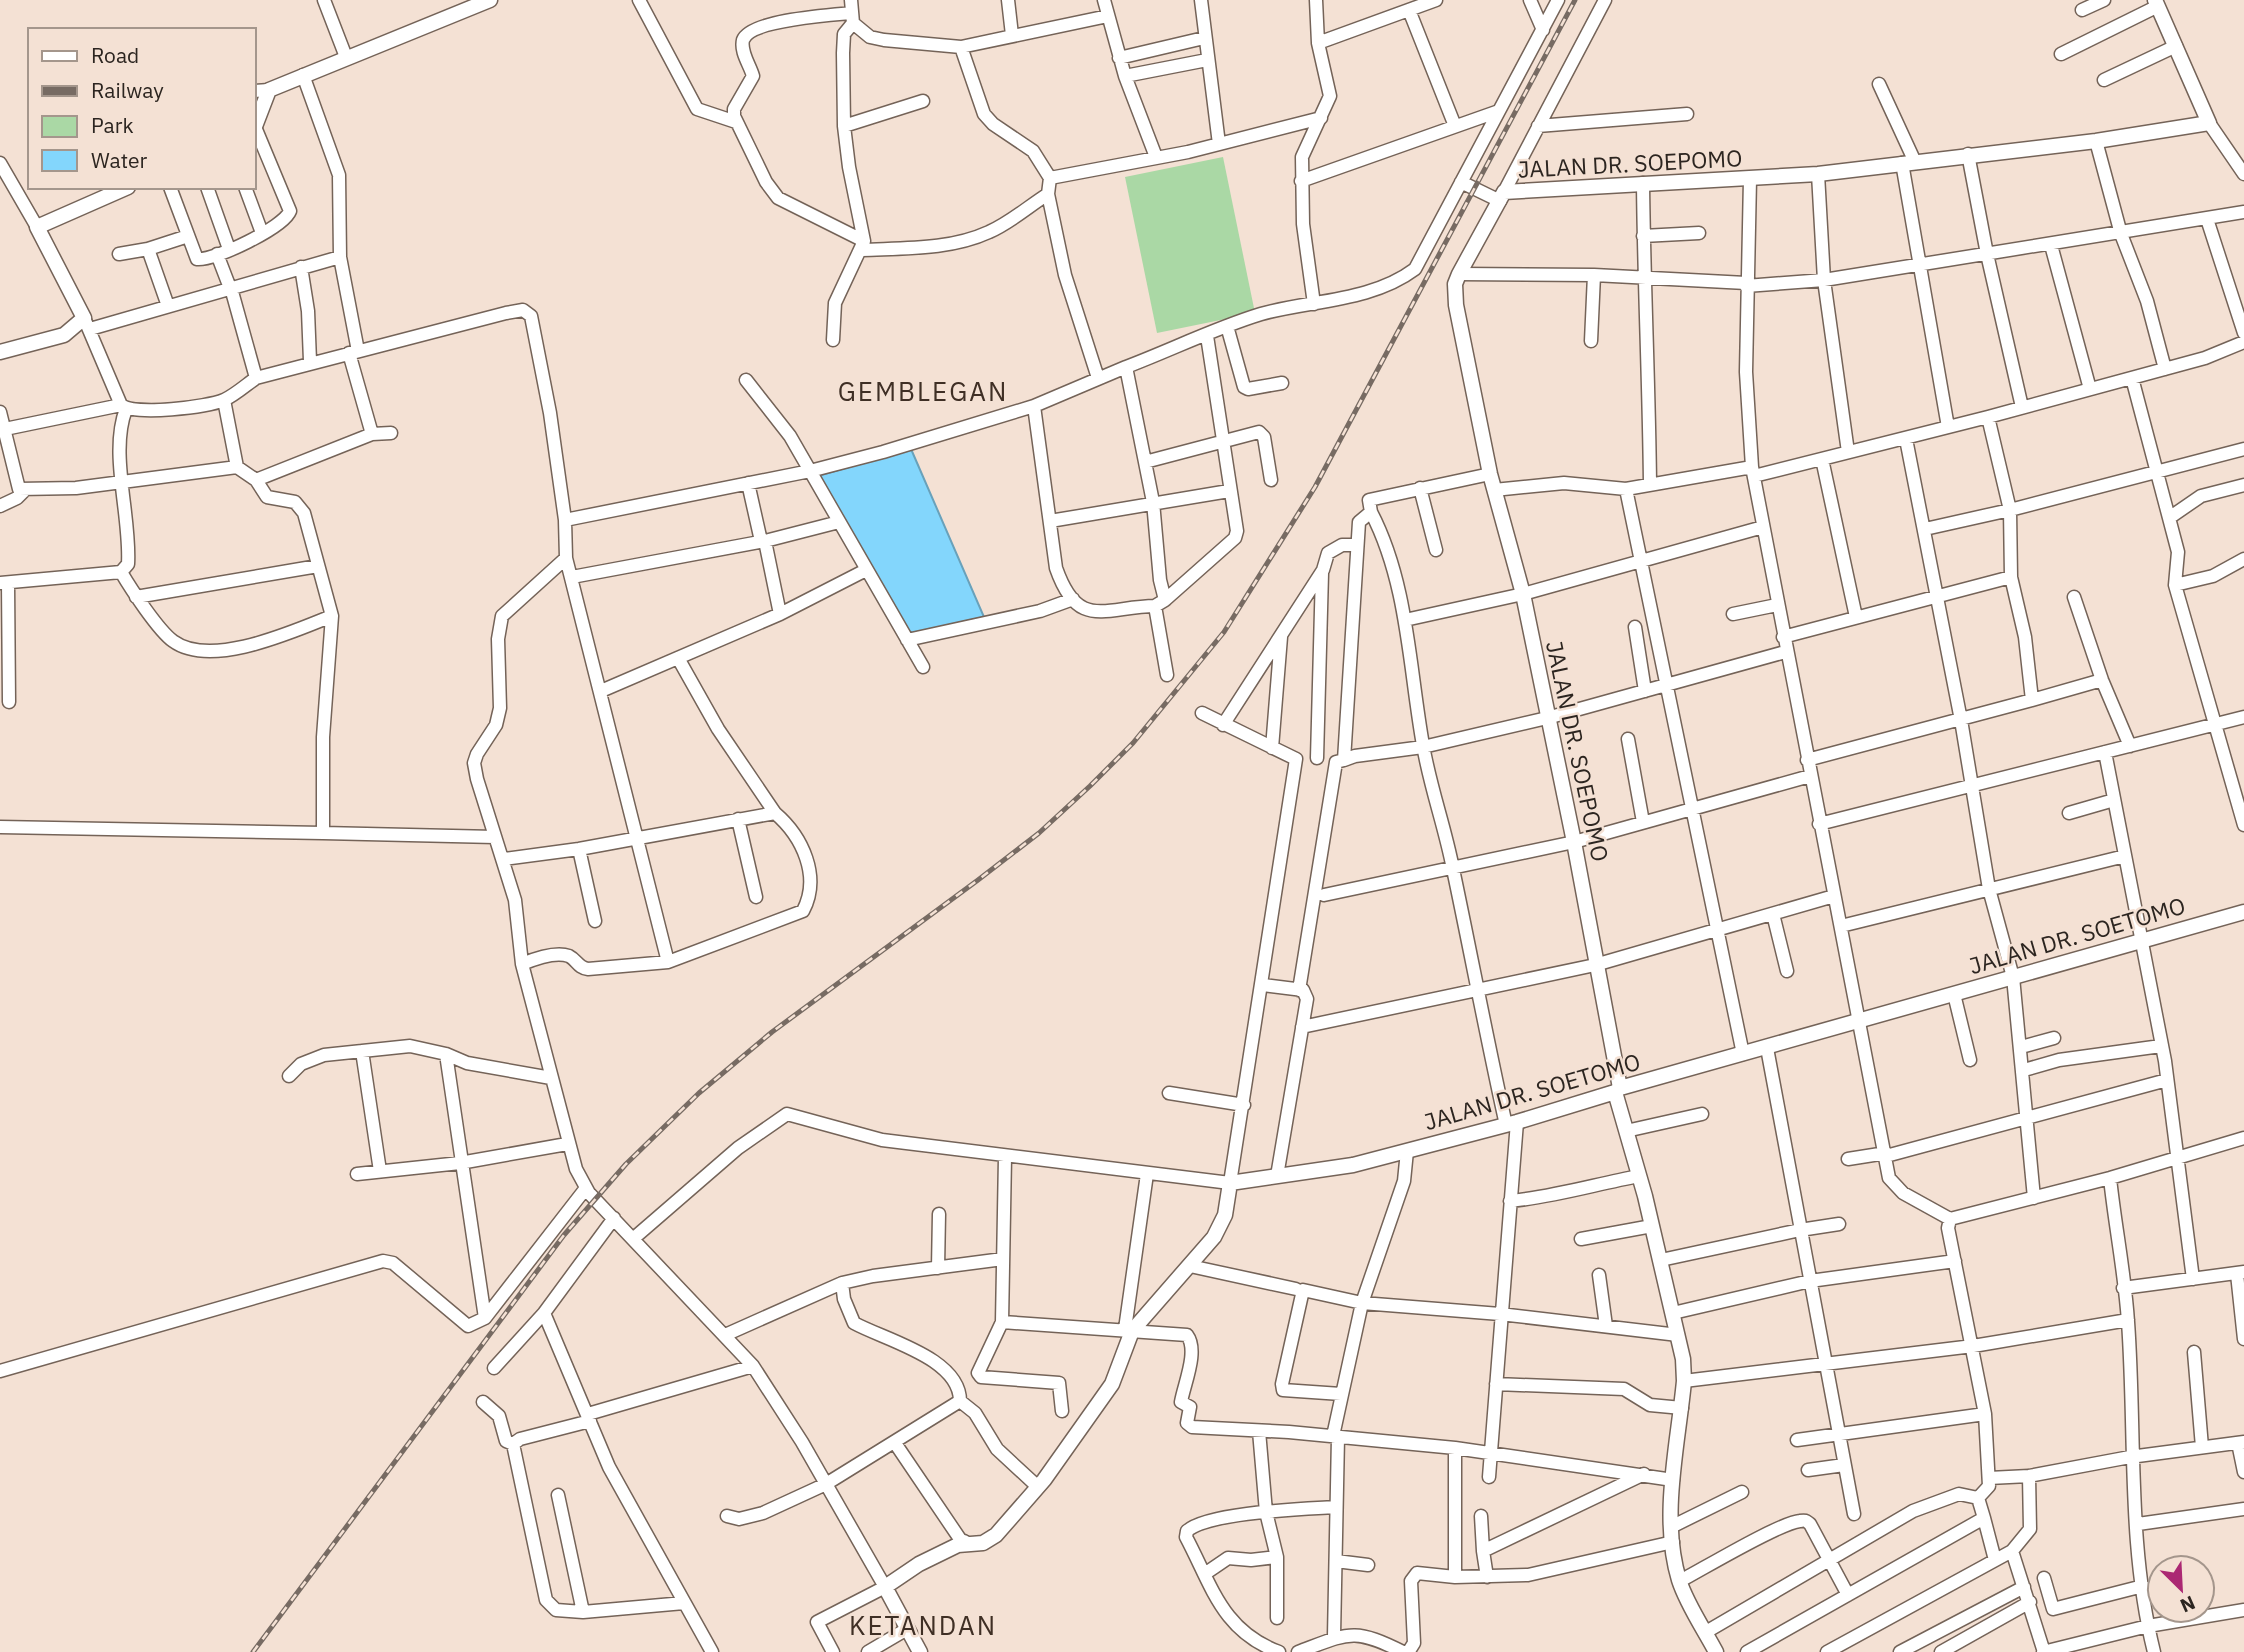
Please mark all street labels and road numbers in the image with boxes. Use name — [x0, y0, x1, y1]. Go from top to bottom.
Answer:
street label: JALAN DR. SOEPOMO — [1517, 142, 1743, 184]
street label: JALAN DR. SOEPOMO — [1540, 638, 1616, 864]
street label: JALAN DR. SOETOMO — [1965, 890, 2189, 980]
street label: JALAN DR. SOETOMO — [1420, 1046, 1644, 1136]

